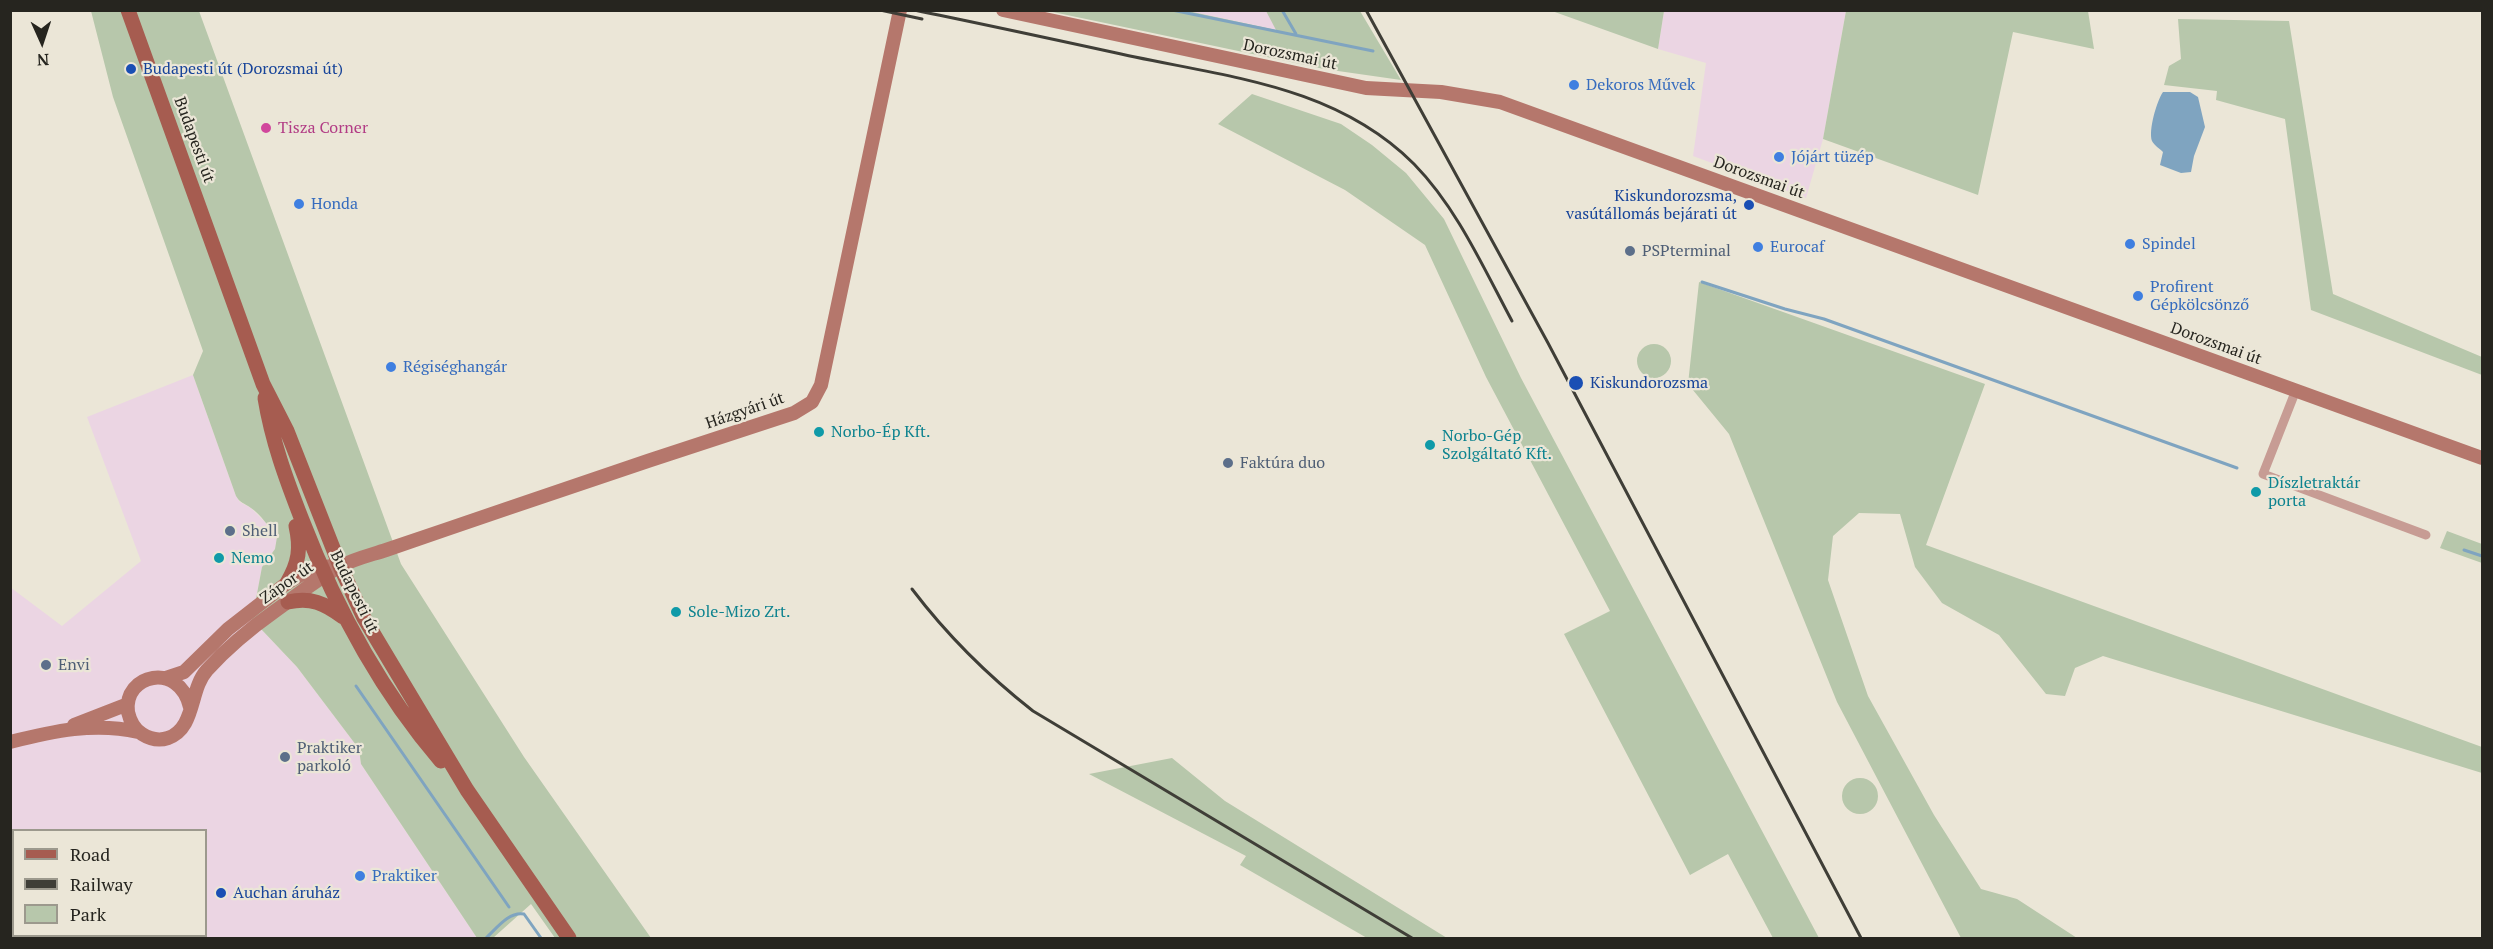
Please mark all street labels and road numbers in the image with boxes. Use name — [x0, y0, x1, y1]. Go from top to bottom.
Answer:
street label: Dorozsmai út — [1241, 36, 1339, 74]
street label: Budapesti út — [170, 95, 218, 185]
street label: Dorozsmai út — [1711, 153, 1807, 203]
street label: Dorozsmai út — [2168, 319, 2264, 369]
street label: Házgyári út — [703, 389, 787, 433]
street label: Budapesti út — [326, 547, 382, 637]
street label: Zápor út — [257, 558, 317, 608]

